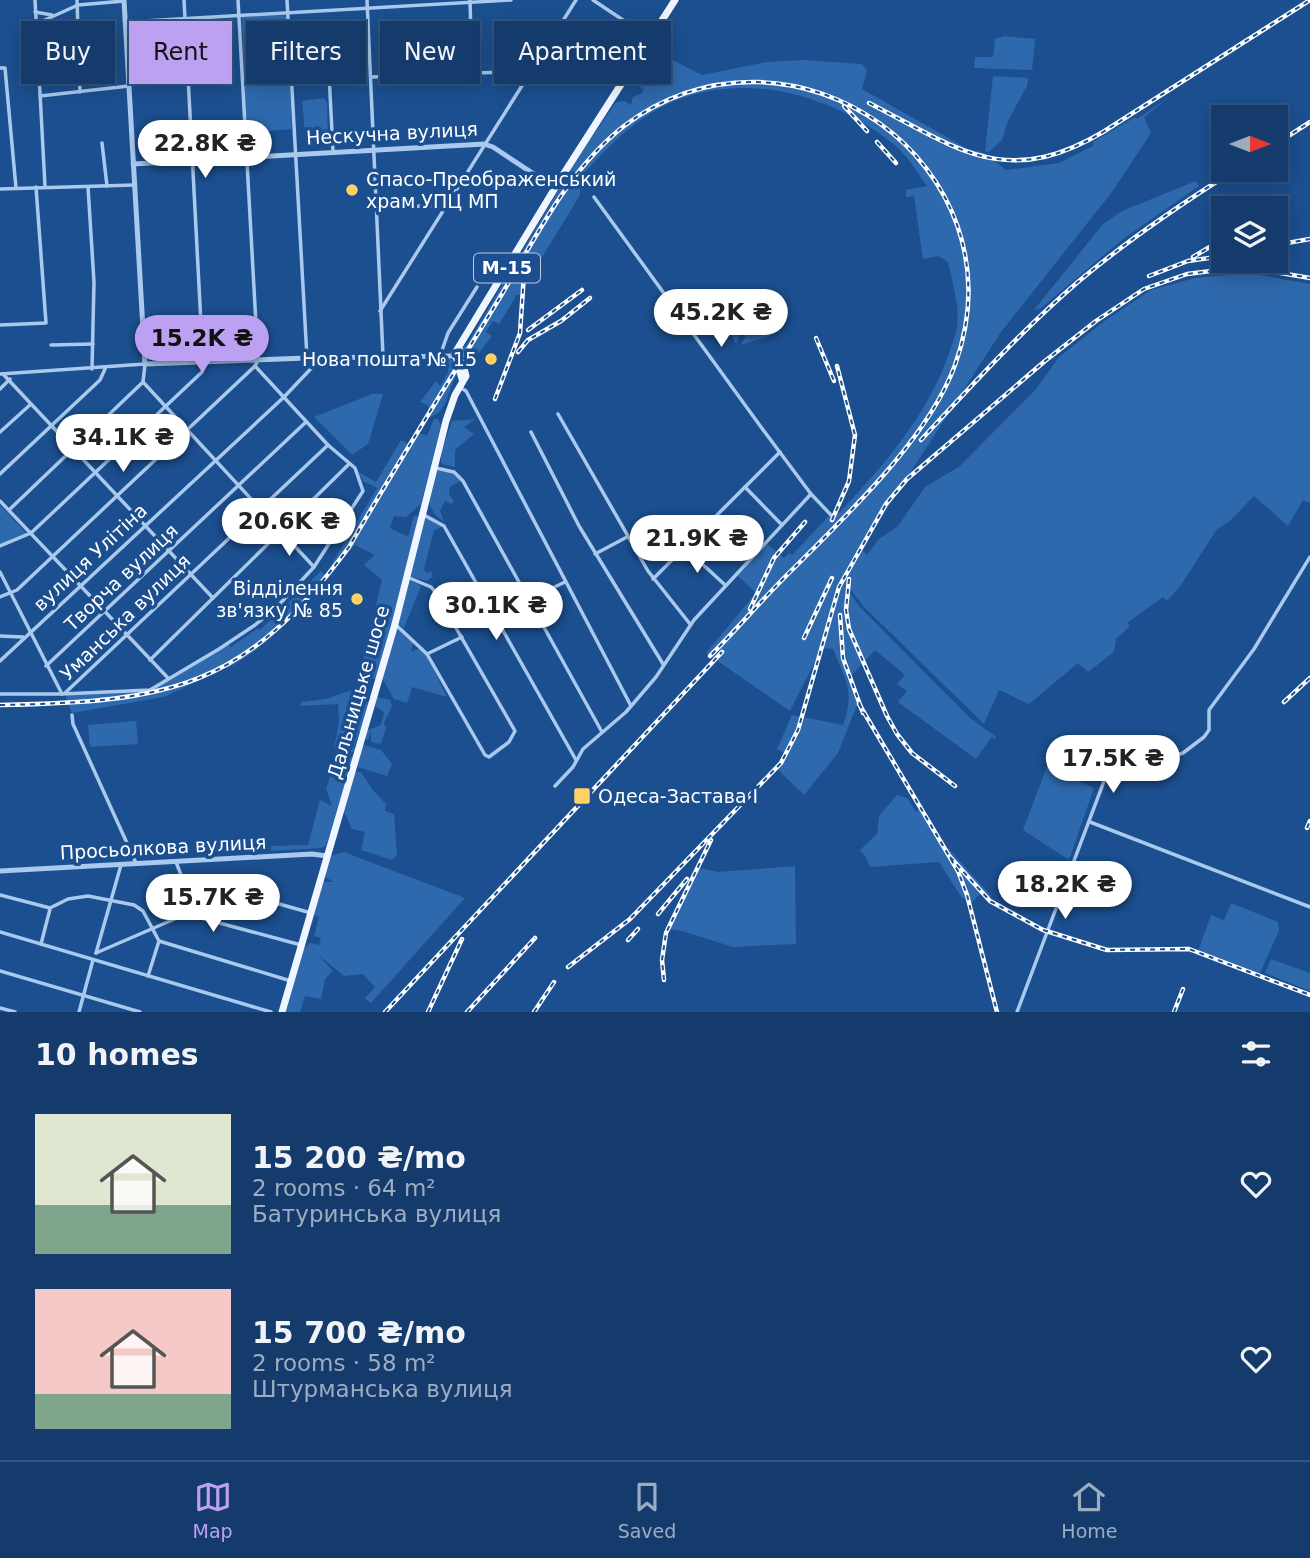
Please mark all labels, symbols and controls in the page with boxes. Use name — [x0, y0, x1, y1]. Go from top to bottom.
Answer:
chip: Buy — [21, 21, 115, 84]
chip: Rent — [129, 21, 232, 84]
chip: Filters — [246, 21, 366, 84]
chip: New — [380, 21, 480, 84]
chip: Apartment — [494, 21, 671, 84]
north arrow — [1211, 105, 1288, 182]
map controls — [1211, 105, 1288, 273]
street label: Нескучна вулиця — [306, 118, 478, 148]
pin: 22.8K ₴ — [140, 120, 270, 180]
text: 22.8K ₴ — [154, 130, 256, 156]
place label: Спасо-Преображенський храм УПЦ МП — [366, 168, 616, 212]
marker: Спасо-Преображенський храм УПЦ МП — [344, 182, 360, 198]
button: layers — [1211, 196, 1288, 273]
road number: М-15 — [474, 254, 540, 282]
pin: 45.2K ₴ — [656, 290, 786, 349]
text: 45.2K ₴ — [670, 299, 772, 325]
pin: 15.2K ₴ — [137, 316, 267, 375]
text: 15.2K ₴ — [151, 325, 253, 351]
place label: Нова пошта № 15 — [302, 348, 477, 370]
marker: Нова пошта № 15 — [483, 351, 499, 367]
pin: 34.1K ₴ — [58, 414, 188, 474]
text: 34.1K ₴ — [72, 424, 174, 450]
pin: 20.6K ₴ — [224, 498, 354, 558]
street label: вулиця Улітіна — [29, 499, 151, 615]
text: 20.6K ₴ — [238, 508, 340, 534]
pin: 21.9K ₴ — [632, 516, 762, 575]
street label: Творча вулиця — [59, 519, 182, 636]
text: 21.9K ₴ — [646, 525, 748, 551]
street label: Уманська вулиця — [55, 549, 195, 685]
place label: Відділення зв'язку № 85 — [216, 577, 343, 621]
pin: 30.1K ₴ — [431, 582, 561, 642]
marker: Відділення зв'язку № 85 — [349, 591, 365, 607]
text: 30.1K ₴ — [445, 592, 547, 618]
street label: Дальницьке шосе — [323, 603, 393, 781]
pin: 17.5K ₴ — [1048, 736, 1178, 795]
text: 17.5K ₴ — [1062, 745, 1164, 771]
place label: Одеса-Застава I — [598, 785, 758, 807]
marker: Одеса-Застава I — [572, 786, 592, 806]
street label: Просьолкова вулиця — [59, 831, 267, 863]
pin: 18.2K ₴ — [1000, 862, 1130, 921]
text: 18.2K ₴ — [1014, 871, 1116, 897]
pin: 15.7K ₴ — [148, 874, 278, 934]
text: 15.7K ₴ — [162, 884, 264, 910]
icon: filters — [1237, 1035, 1275, 1073]
text: 10 homes — [35, 1037, 199, 1072]
text: 15 200 ₴/mo — [252, 1140, 466, 1175]
icon: home — [91, 1142, 175, 1226]
icon: heart — [1237, 1165, 1275, 1203]
text: 2 rooms · 64 m² — [252, 1175, 436, 1201]
text: Батуринська вулиця — [252, 1201, 501, 1227]
text: 15 700 ₴/mo — [252, 1315, 466, 1350]
icon: home — [91, 1317, 175, 1401]
icon: heart — [1237, 1340, 1275, 1378]
text: 2 rooms · 58 m² — [252, 1350, 436, 1376]
text: Штурманська вулиця — [252, 1376, 513, 1402]
tab: Map — [193, 1478, 233, 1542]
tab: Saved — [618, 1478, 676, 1542]
tab: Home — [1061, 1478, 1117, 1542]

